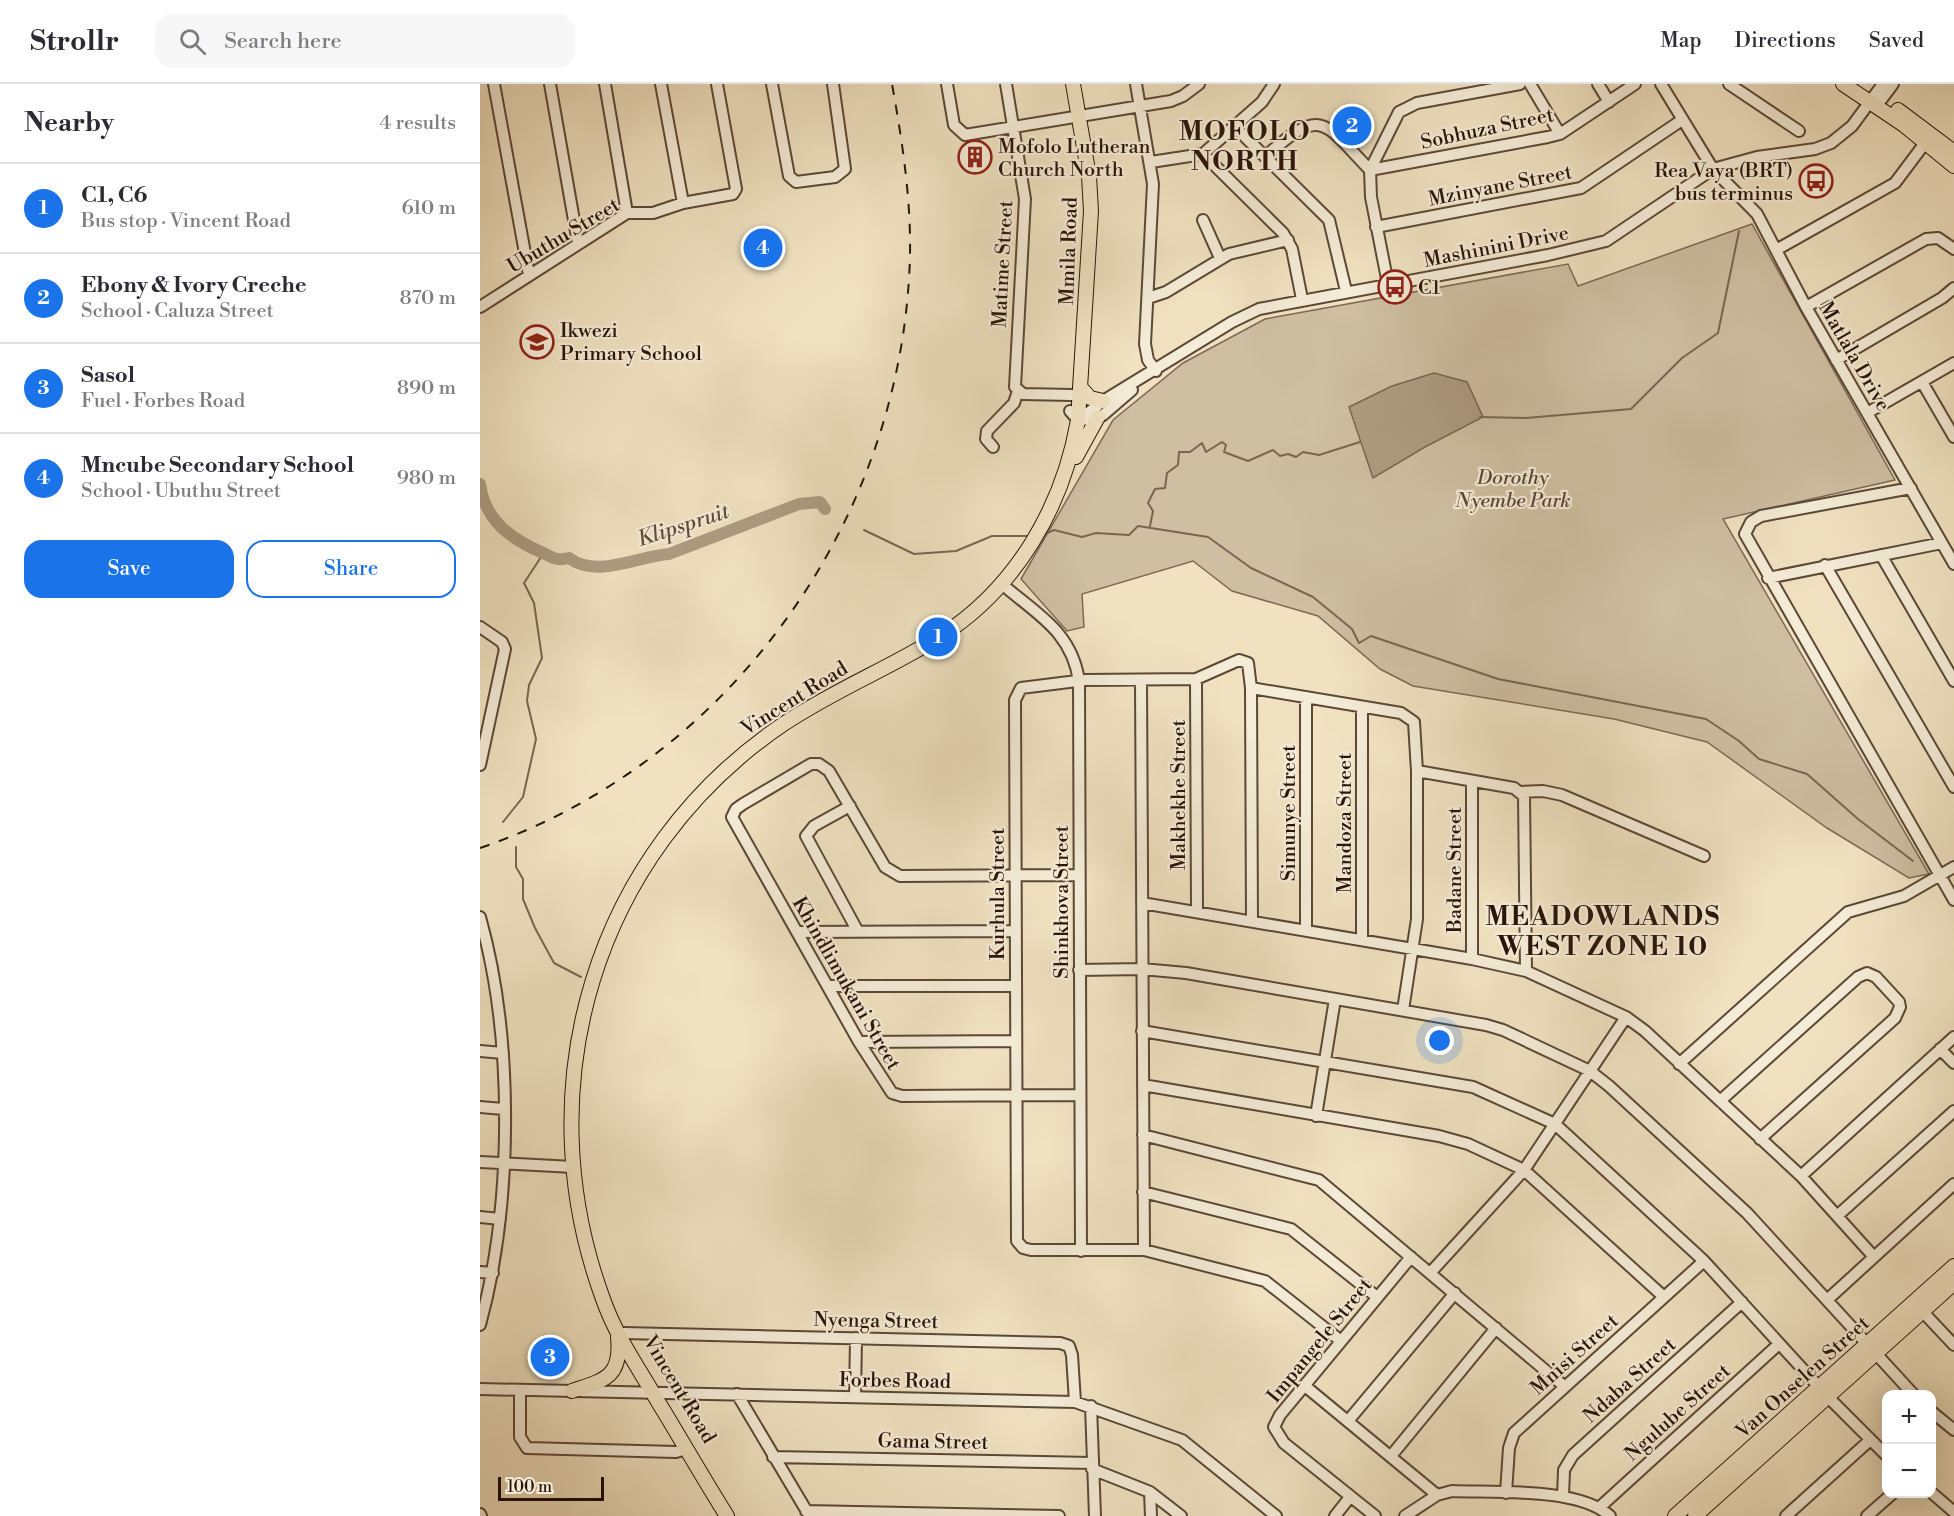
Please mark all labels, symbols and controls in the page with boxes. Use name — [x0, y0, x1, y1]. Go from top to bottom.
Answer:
search box — [155, 14, 575, 68]
text: Strollr — [30, 24, 119, 59]
icon: search — [176, 25, 209, 58]
text: Search here — [224, 28, 342, 55]
text: Map — [1660, 28, 1702, 54]
text: Directions — [1735, 28, 1836, 54]
text: Saved — [1869, 28, 1924, 54]
street label: Sobhuza Street — [1418, 103, 1556, 156]
pin: 2 — [1332, 104, 1372, 148]
text: Nearby — [24, 107, 114, 139]
text: 4 results — [379, 111, 456, 136]
district label: MOFOLO NORTH — [1179, 116, 1311, 178]
place label: Mofolo Lutheran Church North — [998, 135, 1151, 183]
building icon: Mofolo Lutheran Church North — [957, 139, 993, 175]
place label: Rea Vaya (BRT) bus terminus — [1654, 159, 1793, 207]
street label: Mzinyane Street — [1426, 160, 1574, 213]
bus stop icon: Rea Vaya (BRT) bus terminus — [1798, 163, 1834, 199]
text: C1, C6 — [81, 182, 147, 209]
street label: Ubuthu Street — [503, 193, 624, 280]
text: 1 — [39, 196, 48, 221]
text: 610 m — [402, 196, 456, 221]
street label: Mmila Road — [1055, 196, 1084, 306]
street label: Matime Street — [988, 200, 1019, 328]
text: Bus stop · Vincent Road — [81, 209, 291, 234]
street label: Mashinini Drive — [1422, 221, 1571, 274]
pin: 4 — [744, 226, 782, 270]
bus stop icon: C1 — [1377, 269, 1413, 305]
text: Ebony & Ivory Creche — [81, 272, 307, 299]
place label: C1 — [1418, 276, 1441, 301]
text: 2 — [37, 286, 50, 311]
text: 870 m — [399, 286, 456, 311]
street label: Matlala Drive — [1812, 298, 1895, 416]
text: School · Caluza Street — [81, 299, 274, 324]
place label: Ikwezi Primary School — [560, 319, 702, 367]
school or university icon: Ikwezi Primary School — [519, 324, 555, 360]
text: Sasol — [81, 362, 135, 389]
text: 3 — [37, 376, 50, 401]
text: 890 m — [397, 376, 456, 401]
text: Fuel · Forbes Road — [81, 389, 245, 414]
text: Mncube Secondary School — [81, 452, 354, 479]
text: 4 — [37, 466, 50, 491]
text: 980 m — [397, 466, 456, 491]
park label: Dorothy Nyembe Park — [1454, 466, 1571, 514]
text: School · Ubuthu Street — [81, 479, 281, 504]
water label: Klipspruit — [634, 499, 734, 553]
button: Save — [24, 540, 234, 598]
button: Share — [246, 540, 456, 598]
pin: 1 — [918, 614, 958, 660]
street label: Vincent Road — [736, 656, 853, 743]
street label: Makhekhe Street — [1167, 719, 1192, 871]
street label: Simunye Street — [1277, 745, 1302, 881]
street label: Mandoza Street — [1333, 753, 1358, 893]
street label: Badane Street — [1443, 807, 1468, 934]
street label: Shinkhova Street — [1050, 825, 1075, 979]
street label: Kurhula Street — [986, 828, 1011, 960]
street label: Khindlimukani Street — [786, 893, 906, 1075]
district label: MEADOWLANDS WEST ZONE 10 — [1485, 901, 1721, 963]
your location — [1425, 1026, 1454, 1055]
street label: Impangele Street — [1262, 1274, 1378, 1408]
street label: Nyenga Street — [813, 1308, 939, 1335]
street label: Mnisi Street — [1526, 1309, 1624, 1401]
street label: Van Onselen Street — [1730, 1311, 1875, 1445]
street label: Vincent Road — [636, 1330, 721, 1449]
street label: Ndaba Street — [1578, 1333, 1682, 1429]
pin: 3 — [530, 1334, 570, 1380]
street label: Ngulube Street — [1620, 1359, 1736, 1467]
street label: Forbes Road — [839, 1368, 952, 1395]
map controls — [1882, 1390, 1936, 1498]
button: + — [1882, 1390, 1936, 1444]
street label: Gama Street — [877, 1429, 989, 1456]
button: − — [1882, 1444, 1936, 1498]
scale bar — [498, 1474, 604, 1502]
text: 100 m — [507, 1477, 552, 1497]

